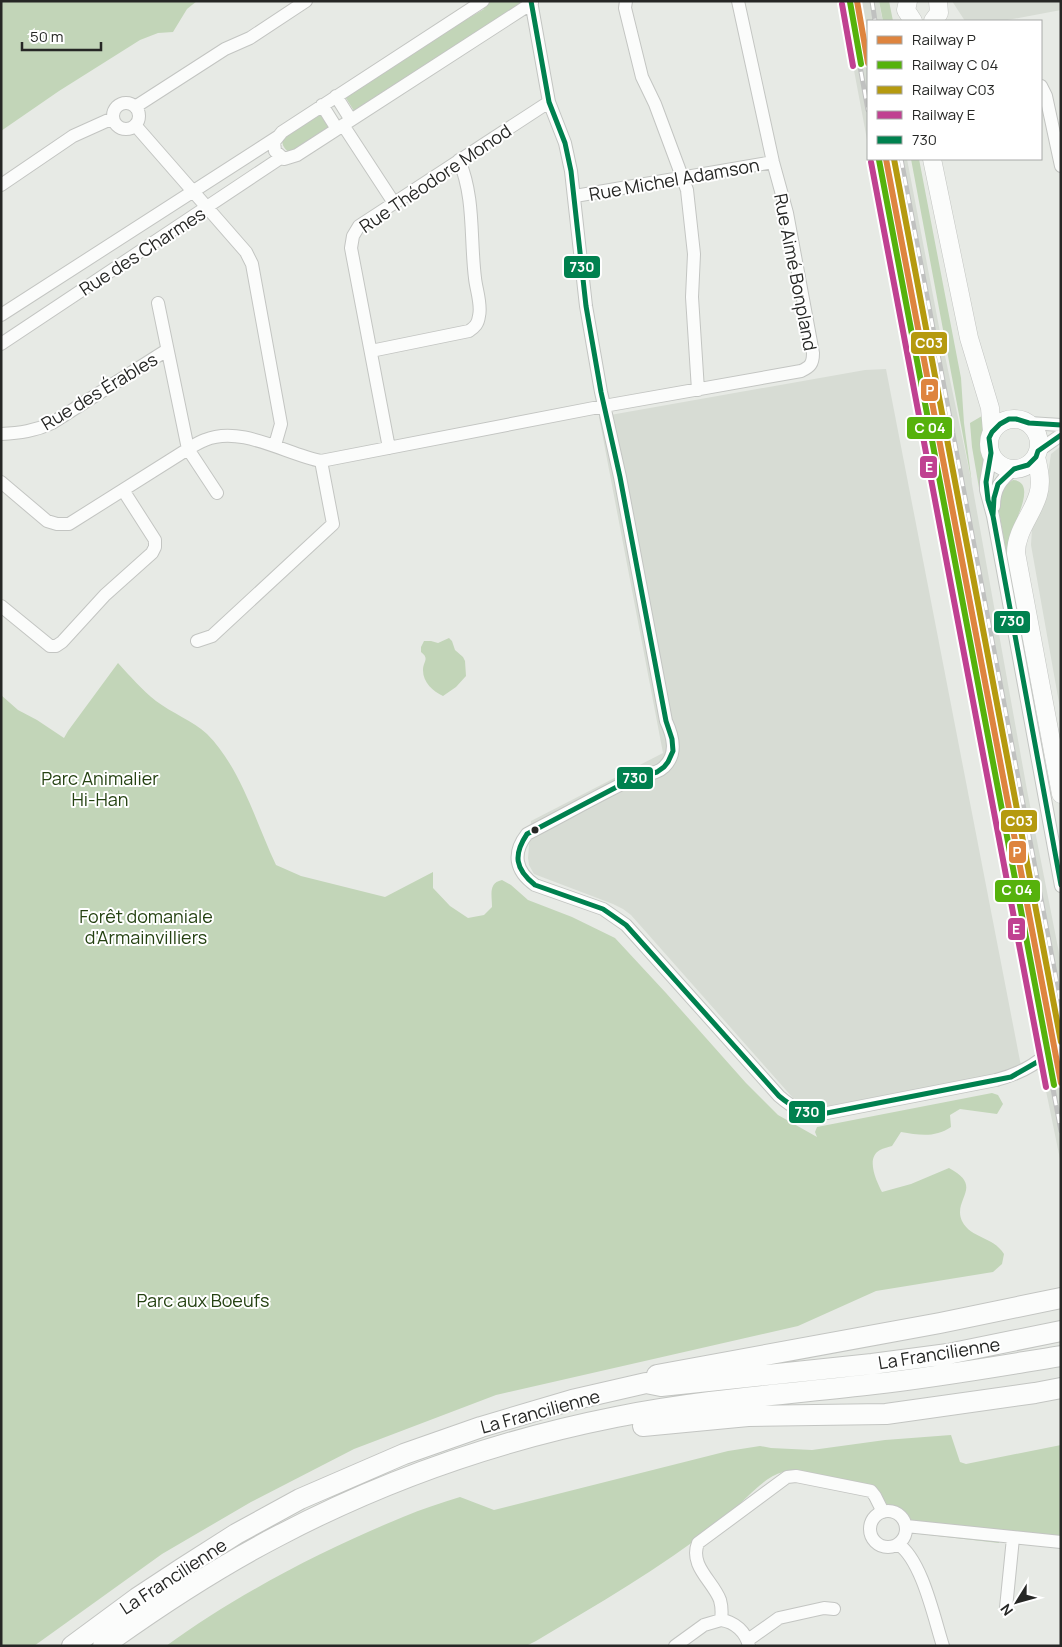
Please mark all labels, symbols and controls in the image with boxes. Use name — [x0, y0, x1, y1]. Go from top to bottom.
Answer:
scale bar — [22, 20, 101, 52]
legend — [867, 20, 1042, 160]
text: 50 m — [30, 26, 64, 47]
text: Railway P — [912, 29, 976, 50]
text: Railway C 04 — [912, 54, 999, 75]
text: Railway C03 — [912, 79, 995, 100]
text: Railway E — [912, 104, 975, 125]
street label: Rue Théodore Monod — [354, 118, 516, 238]
text: 730 — [912, 129, 937, 150]
street label: Rue Michel Adamson — [587, 152, 761, 206]
street label: Rue Aimé Bonpland — [769, 191, 823, 353]
street label: Rue des Charmes — [74, 201, 210, 301]
line badge: 730 — [563, 255, 601, 279]
text: 730 — [570, 257, 594, 276]
line badge: C03 — [910, 331, 948, 355]
text: C03 — [915, 333, 943, 352]
street label: Rue des Érables — [36, 347, 162, 435]
line badge: P — [920, 378, 939, 402]
text: P — [926, 380, 935, 399]
line badge: C 04 — [906, 416, 953, 440]
text: C 04 — [915, 418, 945, 437]
line badge: E — [919, 455, 938, 479]
text: E — [925, 457, 933, 476]
line badge: 730 — [993, 610, 1031, 634]
text: 730 — [1000, 611, 1024, 630]
park label: Parc Animalier Hi-Han — [41, 766, 159, 811]
line badge: 730 — [616, 766, 654, 790]
text: 730 — [623, 768, 647, 787]
line badge: C03 — [1000, 809, 1038, 833]
text: C03 — [1005, 811, 1033, 830]
unlabelled marker — [530, 825, 540, 835]
line badge: P — [1008, 840, 1027, 864]
text: P — [1013, 842, 1022, 861]
line badge: C 04 — [994, 879, 1041, 903]
text: C 04 — [1002, 880, 1032, 899]
park label: Forêt domaniale d'Armainvilliers — [79, 904, 213, 949]
line badge: E — [1007, 917, 1026, 941]
text: E — [1012, 919, 1020, 938]
line badge: 730 — [788, 1100, 826, 1124]
text: 730 — [795, 1102, 819, 1121]
park label: Parc aux Boeufs — [137, 1288, 269, 1312]
street label: La Francilienne — [876, 1332, 1002, 1374]
street label: La Francilienne — [477, 1383, 603, 1439]
street label: La Francilienne — [115, 1532, 231, 1620]
north arrow — [992, 1577, 1042, 1627]
text: N — [996, 1600, 1017, 1620]

